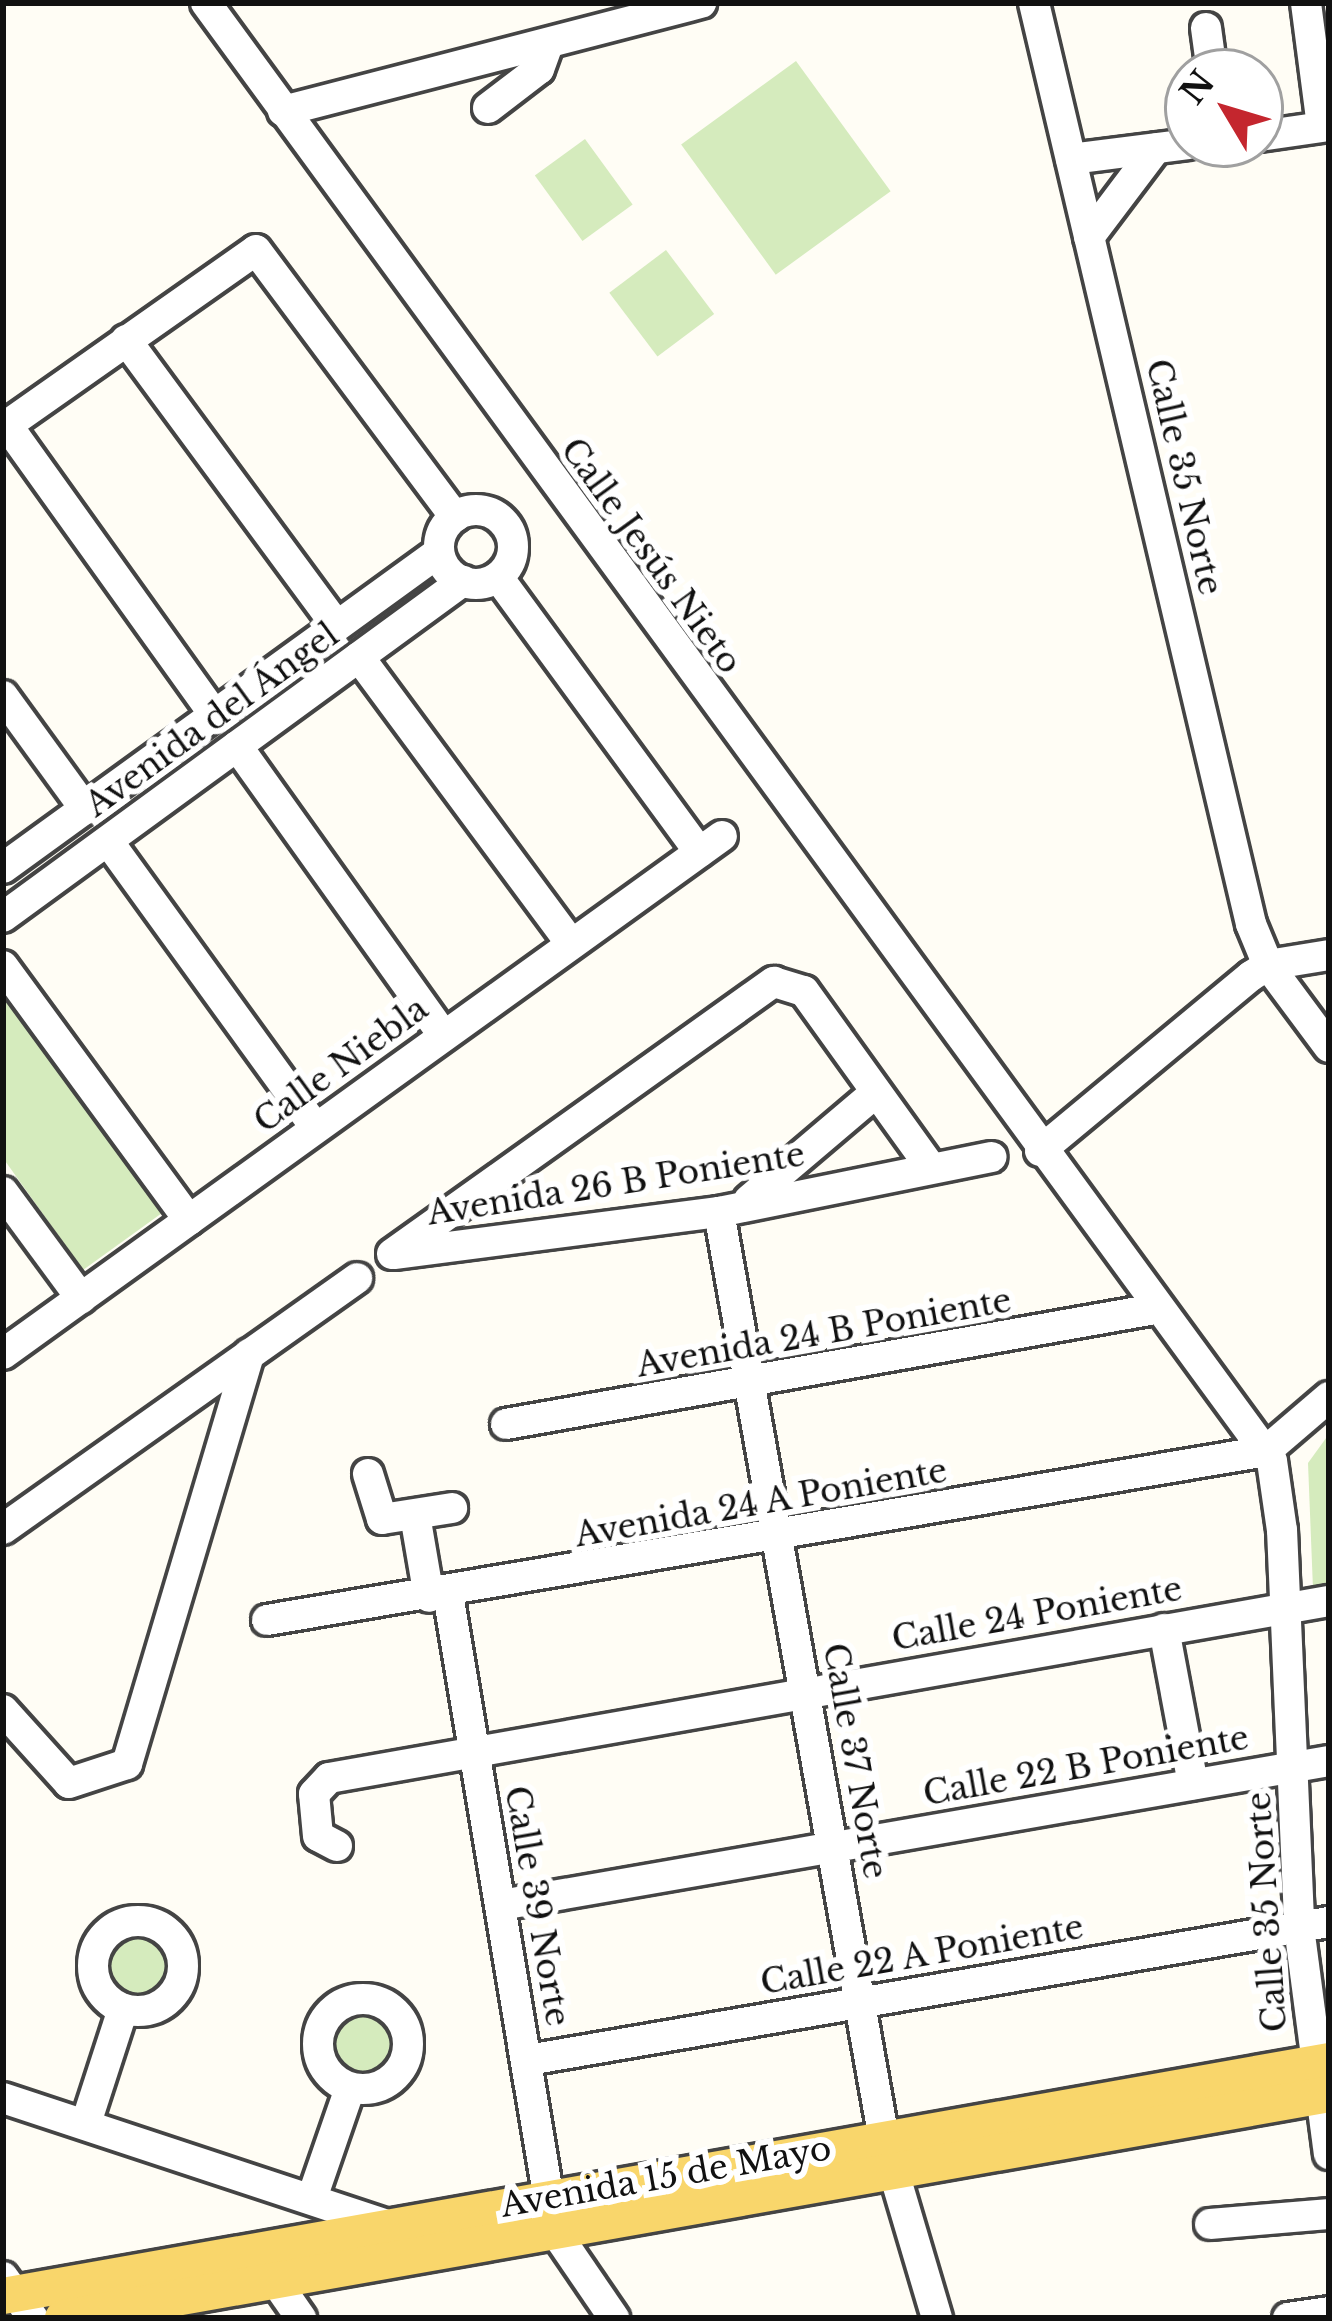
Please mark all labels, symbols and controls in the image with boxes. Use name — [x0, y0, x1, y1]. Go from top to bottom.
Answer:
north arrow — [1164, 48, 1284, 168]
text: N — [1172, 63, 1223, 112]
street label: Calle 35 Norte — [1138, 355, 1230, 599]
street label: Calle Jesús Nieto — [552, 431, 750, 681]
street label: Avenida del Ángel — [77, 614, 347, 826]
street label: Calle Niebla — [247, 989, 435, 1141]
street label: Avenida 26 B Poniente — [424, 1135, 808, 1233]
street label: Avenida 24 B Poniente — [633, 1280, 1015, 1386]
street label: Avenida 24 A Poniente — [570, 1450, 952, 1556]
street label: Calle 24 Poniente — [889, 1569, 1185, 1659]
street label: Calle 37 Norte — [815, 1640, 895, 1882]
street label: Calle 22 B Poniente — [920, 1718, 1252, 1814]
street label: Calle 39 Norte — [496, 1783, 578, 2029]
street label: Calle 35 Norte — [1239, 1791, 1295, 2033]
street label: Calle 22 A Poniente — [756, 1907, 1088, 2003]
street label: Avenida 15 de Mayo — [498, 2128, 834, 2226]

